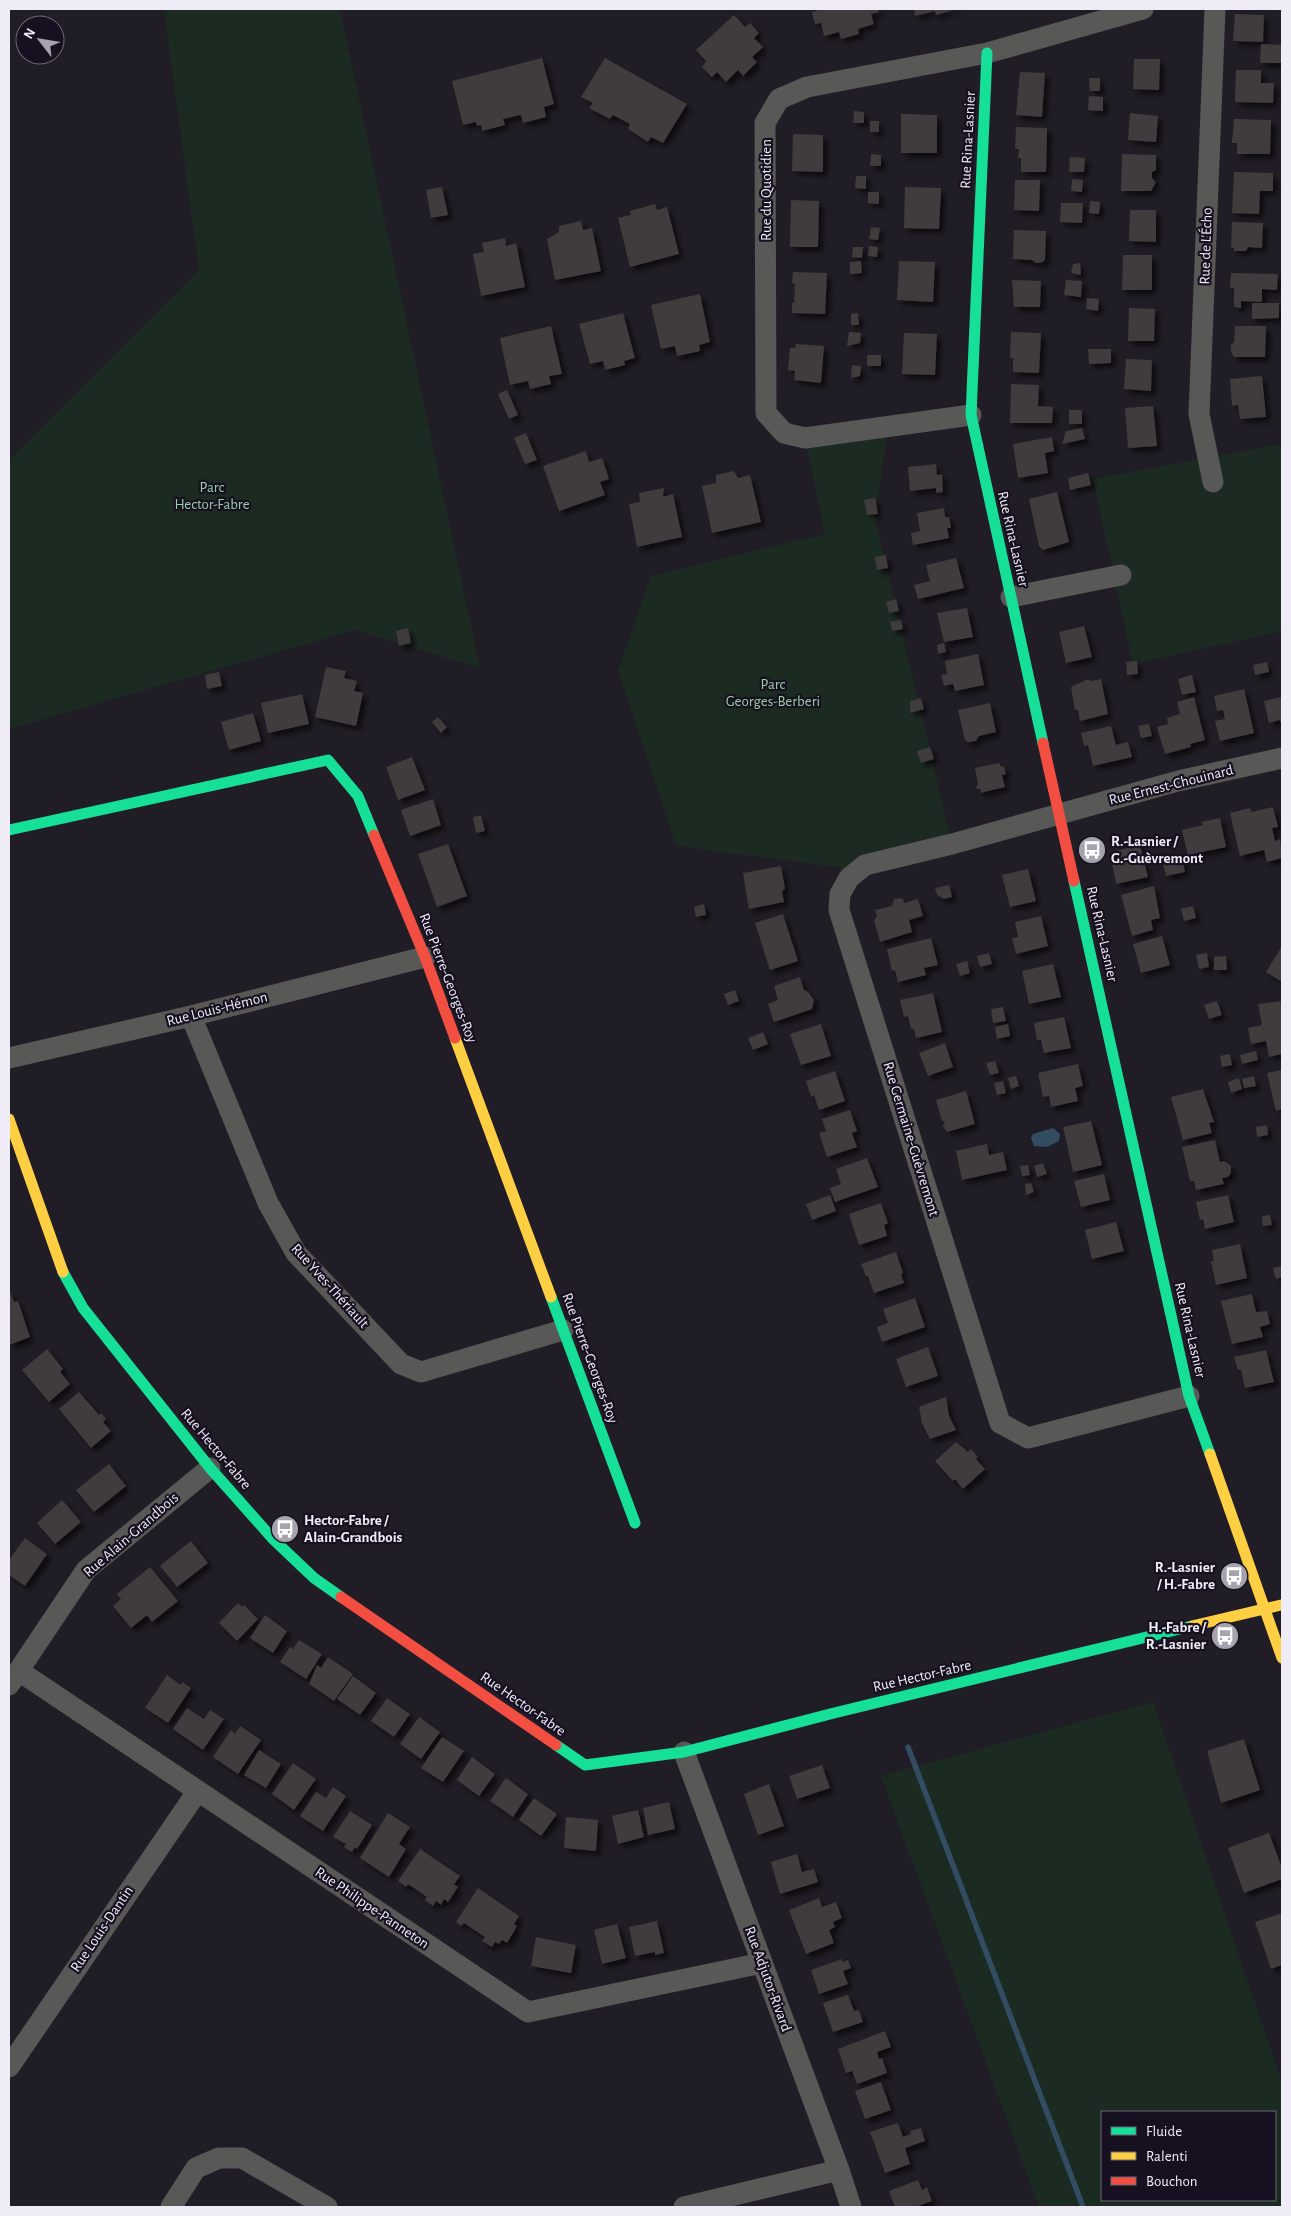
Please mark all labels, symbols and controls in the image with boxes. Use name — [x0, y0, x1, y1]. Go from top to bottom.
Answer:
north arrow — [15, 15, 65, 65]
text: N — [21, 26, 38, 42]
street label: Rue Rina-Lasnier — [958, 91, 978, 189]
street label: Rue du Quotidien — [759, 139, 774, 241]
street label: Rue de L'Écho — [1195, 207, 1215, 285]
park label: Parc Hector-Fabre — [174, 480, 250, 512]
street label: Rue Rina-Lasnier — [995, 490, 1031, 588]
park label: Parc Georges-Berberi — [726, 677, 820, 709]
street label: Rue Ernest-Chouinard — [1107, 762, 1235, 808]
place label: R.-Lasnier / G.-Guèvremont — [1111, 834, 1203, 866]
bus stop icon: R.-Lasnier / G.-Guèvremont — [1077, 835, 1107, 865]
street label: Rue Rina-Lasnier — [1084, 885, 1120, 983]
street label: Rue Pierre-Georges-Roy — [416, 911, 480, 1045]
street label: Rue Louis-Hémon — [165, 989, 269, 1029]
street label: Rue Germaine-Guèvremont — [880, 1060, 942, 1218]
street label: Rue Yves-Thériault — [288, 1241, 372, 1331]
street label: Rue Rina-Lasnier — [1172, 1281, 1208, 1379]
street label: Rue Pierre-Georges-Roy — [559, 1291, 621, 1426]
street label: Rue Hector-Fabre — [178, 1406, 254, 1492]
street label: Rue Alain-Grandbois — [81, 1490, 181, 1580]
place label: Hector-Fabre / Alain-Grandbois — [304, 1513, 403, 1545]
bus stop icon: Hector-Fabre / Alain-Grandbois — [270, 1514, 300, 1544]
place label: R.-Lasnier / H.-Fabre — [1155, 1560, 1216, 1592]
bus stop icon: R.-Lasnier / H.-Fabre — [1219, 1561, 1249, 1591]
place label: H.-Fabre / R.-Lasnier — [1146, 1620, 1207, 1652]
bus stop icon: H.-Fabre / R.-Lasnier — [1210, 1621, 1240, 1651]
street label: Rue Hector-Fabre — [871, 1657, 973, 1695]
street label: Rue Hector-Fabre — [478, 1669, 568, 1739]
street label: Rue Philippe-Panneton — [312, 1864, 432, 1952]
street label: Rue Louis-Dantin — [68, 1883, 136, 1975]
street label: Rue Adjutor-Rivard — [742, 1924, 794, 2034]
legend — [1101, 2111, 1276, 2201]
text: Fluide — [1146, 2124, 1182, 2139]
text: Ralenti — [1146, 2149, 1188, 2164]
text: Bouchon — [1146, 2174, 1197, 2189]

